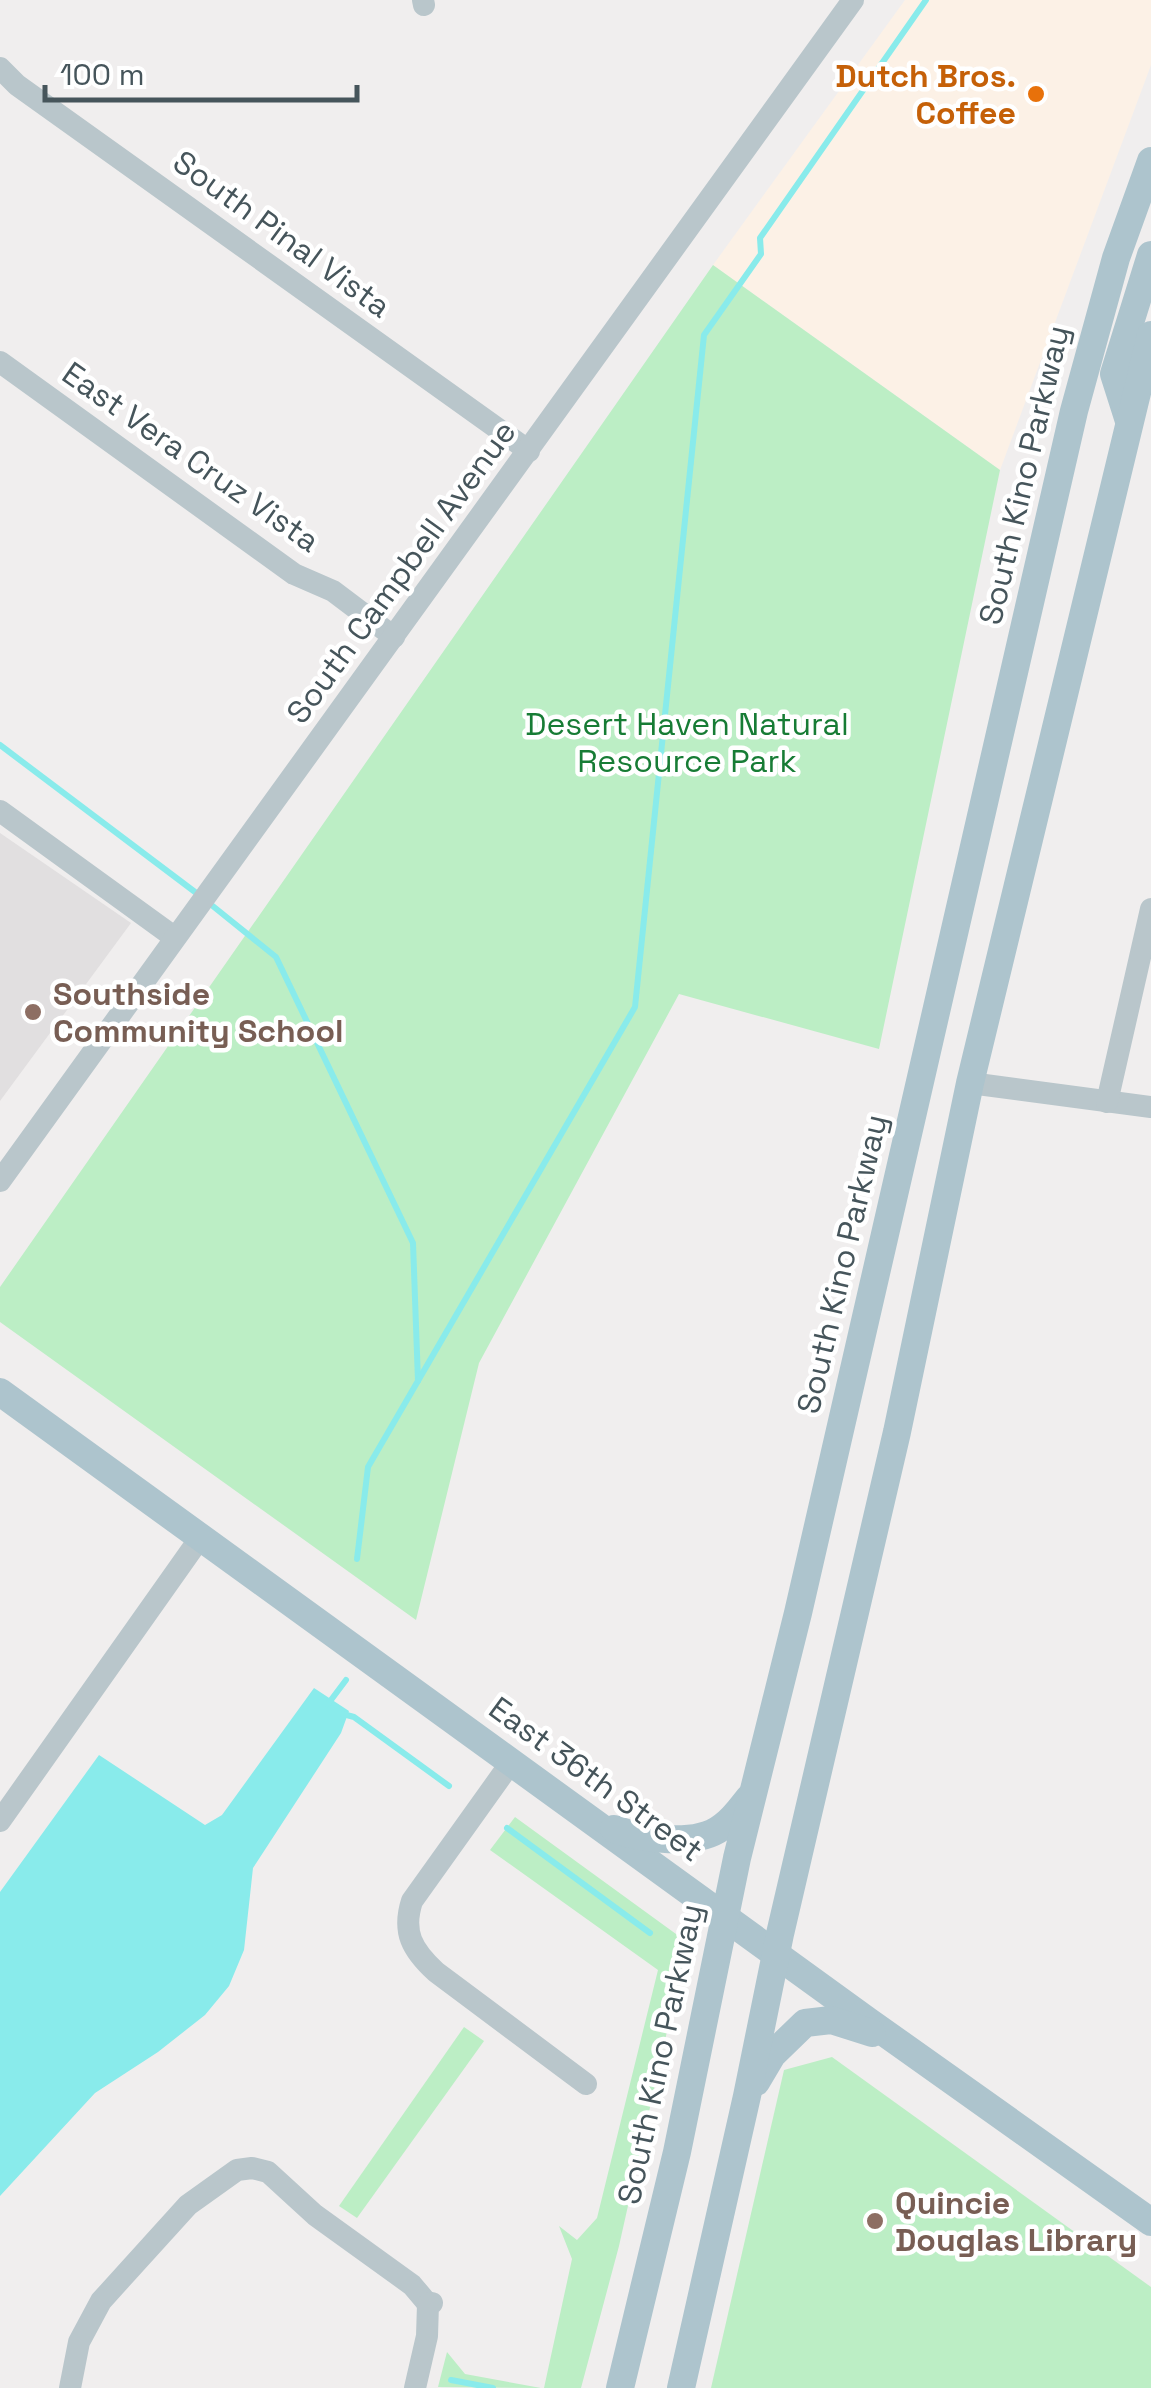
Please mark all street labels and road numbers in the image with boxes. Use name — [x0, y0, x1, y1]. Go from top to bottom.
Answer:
street label: South Pinal Vista — [165, 142, 399, 326]
street label: South Kino Parkway — [970, 321, 1078, 629]
street label: East Vera Cruz Vista — [55, 353, 327, 561]
street label: South Campbell Avenue — [278, 413, 524, 731]
street label: South Kino Parkway — [788, 1110, 896, 1418]
street label: East 36th Street — [481, 1688, 711, 1870]
street label: South Kino Parkway — [609, 1900, 711, 2208]

